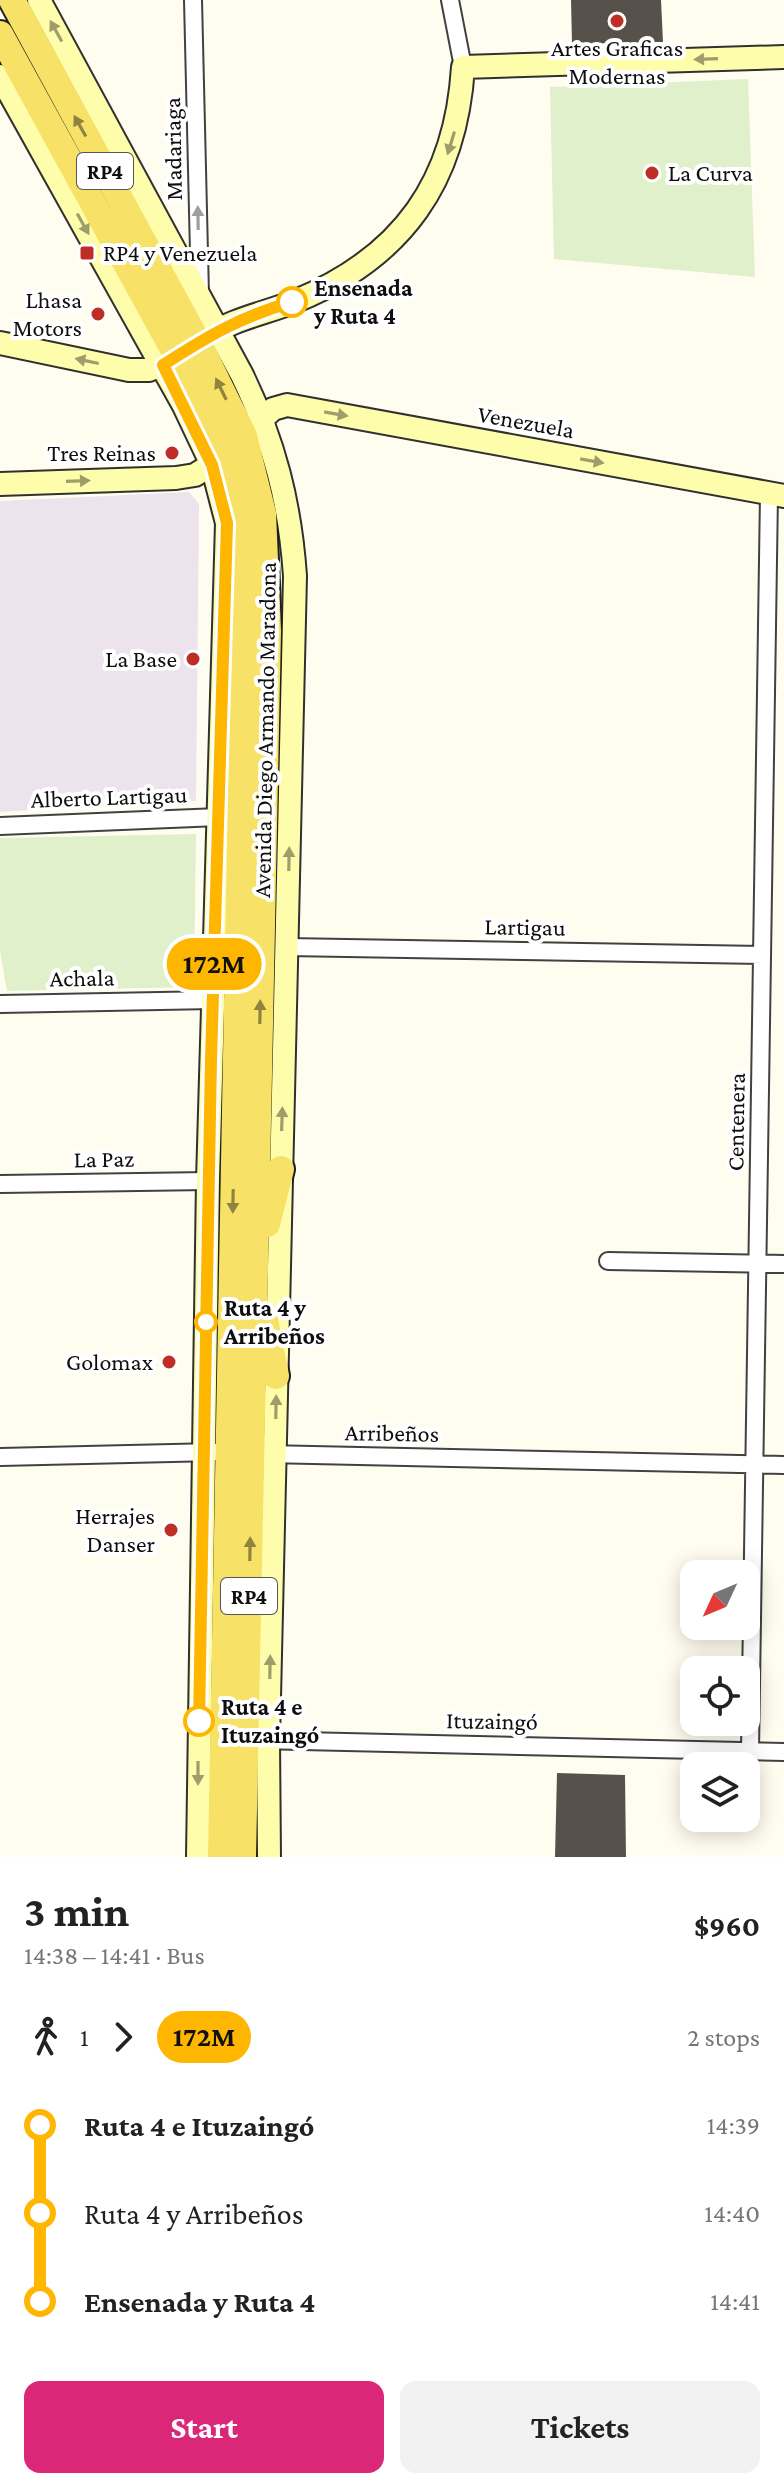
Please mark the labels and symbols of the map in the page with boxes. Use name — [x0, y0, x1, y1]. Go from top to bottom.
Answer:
marker: Artes Graficas Modernas — [608, 12, 626, 30]
one-way arrow — [49, 20, 63, 42]
place label: Artes Graficas Modernas — [551, 34, 683, 89]
one-way arrow — [693, 53, 718, 66]
street label: Madariaga — [158, 97, 187, 201]
one-way arrow — [74, 115, 88, 137]
one-way arrow — [445, 132, 457, 156]
road number: RP4 — [77, 153, 133, 189]
place label: La Curva — [668, 159, 753, 186]
marker: La Curva — [643, 164, 661, 182]
one-way arrow — [192, 205, 205, 230]
one-way arrow — [76, 213, 90, 235]
place label: RP4 y Venezuela — [103, 239, 257, 266]
marker: RP4 y Venezuela — [78, 244, 96, 262]
place label: Ensenada y Ruta 4 — [313, 274, 413, 329]
place label: Lhasa Motors — [13, 286, 82, 341]
marker: Ensenada y Ruta 4 — [277, 287, 307, 317]
marker: Lhasa Motors — [89, 305, 107, 323]
one-way arrow — [74, 354, 99, 367]
one-way arrow — [214, 377, 228, 401]
street label: Venezuela — [476, 400, 576, 443]
one-way arrow — [324, 408, 349, 420]
place label: Tres Reinas — [47, 439, 156, 466]
marker: Tres Reinas — [163, 444, 181, 462]
one-way arrow — [580, 455, 605, 467]
one-way arrow — [66, 475, 91, 488]
street label: Avenida Diego Armando Maradona — [248, 562, 281, 898]
place label: La Base — [105, 645, 177, 672]
marker: La Base — [184, 650, 202, 668]
street label: Alberto Lartigau — [30, 780, 188, 813]
one-way arrow — [282, 846, 295, 871]
street label: Lartigau — [484, 912, 566, 941]
line badge: 172M — [158, 938, 270, 990]
street label: Achala — [49, 963, 115, 992]
one-way arrow — [254, 999, 267, 1024]
street label: Centenera — [721, 1073, 750, 1171]
one-way arrow — [276, 1106, 289, 1131]
street label: La Paz — [73, 1144, 135, 1173]
one-way arrow — [227, 1189, 239, 1214]
place label: Ruta 4 y Arribeños — [223, 1294, 325, 1349]
marker: Ruta 4 y Arribeños — [195, 1311, 217, 1333]
place label: Golomax — [66, 1348, 153, 1375]
marker: Golomax — [160, 1353, 178, 1371]
one-way arrow — [270, 1394, 283, 1419]
street label: Arribeños — [345, 1418, 439, 1447]
place label: Herrajes Danser — [75, 1502, 155, 1557]
marker: Herrajes Danser — [162, 1521, 180, 1539]
one-way arrow — [243, 1536, 256, 1561]
north arrow — [680, 1560, 760, 1640]
road number: RP4 — [221, 1578, 277, 1614]
one-way arrow — [263, 1654, 276, 1679]
place label: Ruta 4 e Ituzaingó — [221, 1693, 319, 1748]
marker: Ruta 4 e Ituzaingó — [184, 1706, 214, 1736]
street label: Ituzaingó — [446, 1706, 538, 1735]
one-way arrow — [192, 1761, 204, 1786]

